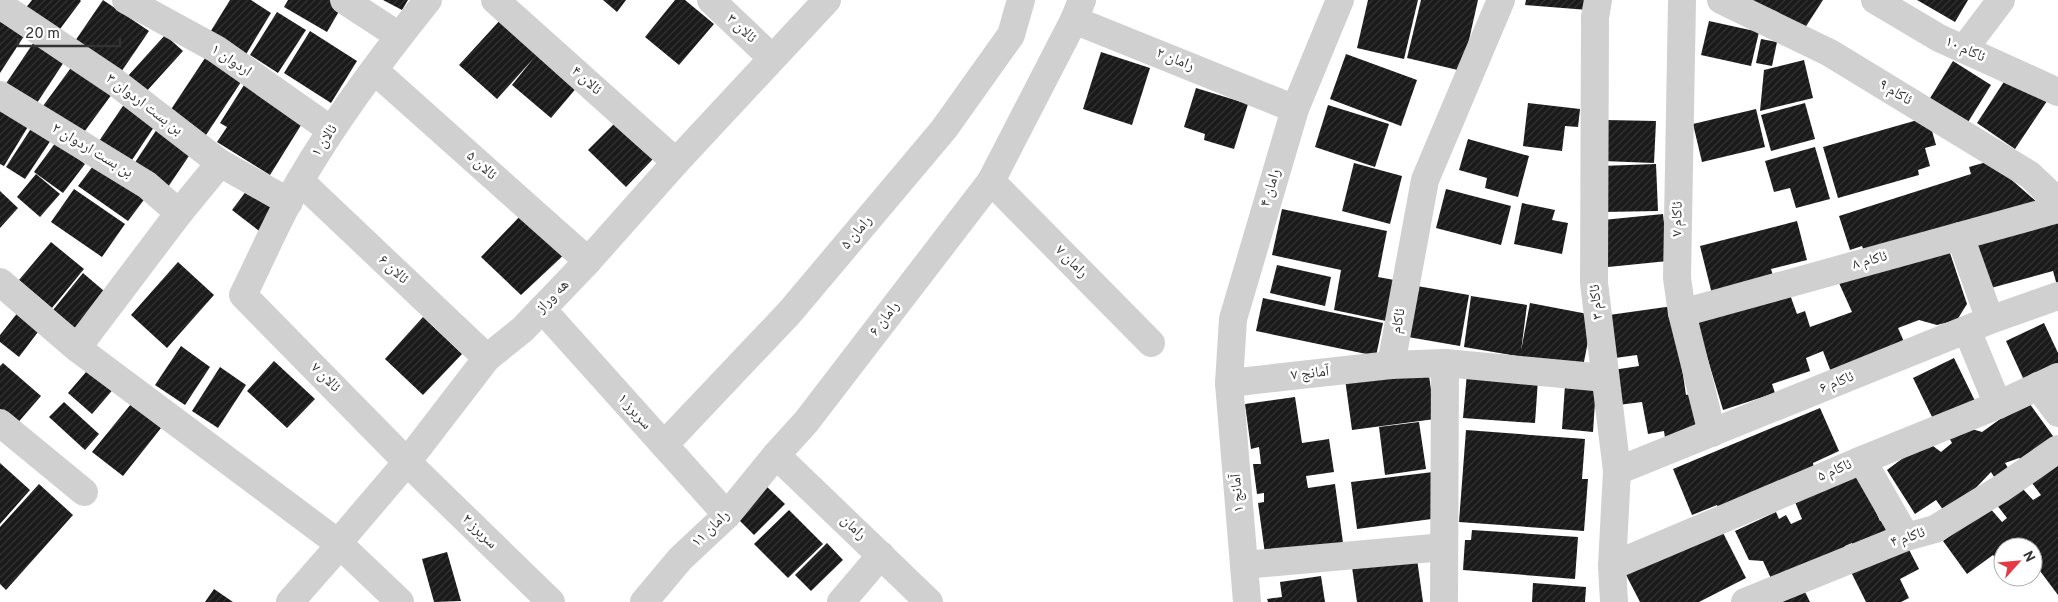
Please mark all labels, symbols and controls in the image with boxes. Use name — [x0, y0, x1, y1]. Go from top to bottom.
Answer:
street label: ئالان ۳ — [722, 10, 760, 48]
scale bar — [18, 15, 120, 47]
text: 20 m — [25, 25, 60, 44]
street label: ئاکام ۱۰ — [1942, 33, 1988, 67]
street label: اردوان ۱ — [207, 40, 255, 82]
street label: رامان ۲ — [1153, 44, 1197, 76]
street label: ئالان ۴ — [567, 62, 605, 100]
street label: بن بست اردوان ۳ — [102, 70, 186, 140]
street label: ئاکام ۹ — [1875, 76, 1915, 110]
street label: بن بست اردوان ۲ — [48, 119, 136, 183]
street label: ئالان ۱ — [308, 121, 342, 161]
street label: ئالان ۵ — [462, 147, 500, 185]
street label: رامان ۴ — [1256, 166, 1286, 209]
street label: ئاکام ۷ — [1668, 201, 1688, 237]
street label: رامان ۵ — [837, 212, 877, 254]
street label: رامان ۷ — [1050, 241, 1092, 283]
street label: ئاکام ۸ — [1850, 247, 1890, 275]
street label: ئالان ۶ — [374, 251, 412, 289]
street label: هه وراز — [532, 276, 574, 319]
street label: ئاکام ۳ — [1586, 283, 1608, 321]
street label: رامان ۶ — [866, 298, 904, 340]
street label: ئاکام — [1387, 307, 1411, 335]
street label: ئالان ۷ — [306, 359, 344, 397]
street label: آمانج ۷ — [1290, 362, 1331, 385]
street label: ئاکام ۶ — [1817, 368, 1857, 398]
street label: سربرز ۱ — [613, 390, 655, 434]
street label: ئاکام ۵ — [1815, 455, 1855, 487]
street label: آمانج ۱ — [1227, 472, 1249, 513]
street label: رامان ۱۱ — [688, 506, 734, 552]
street label: سربرز ۲ — [457, 511, 501, 554]
street label: رامان — [836, 511, 870, 545]
street label: ئاکام ۴ — [1888, 523, 1928, 553]
north arrow — [1993, 537, 2043, 587]
text: N — [2018, 548, 2038, 565]

